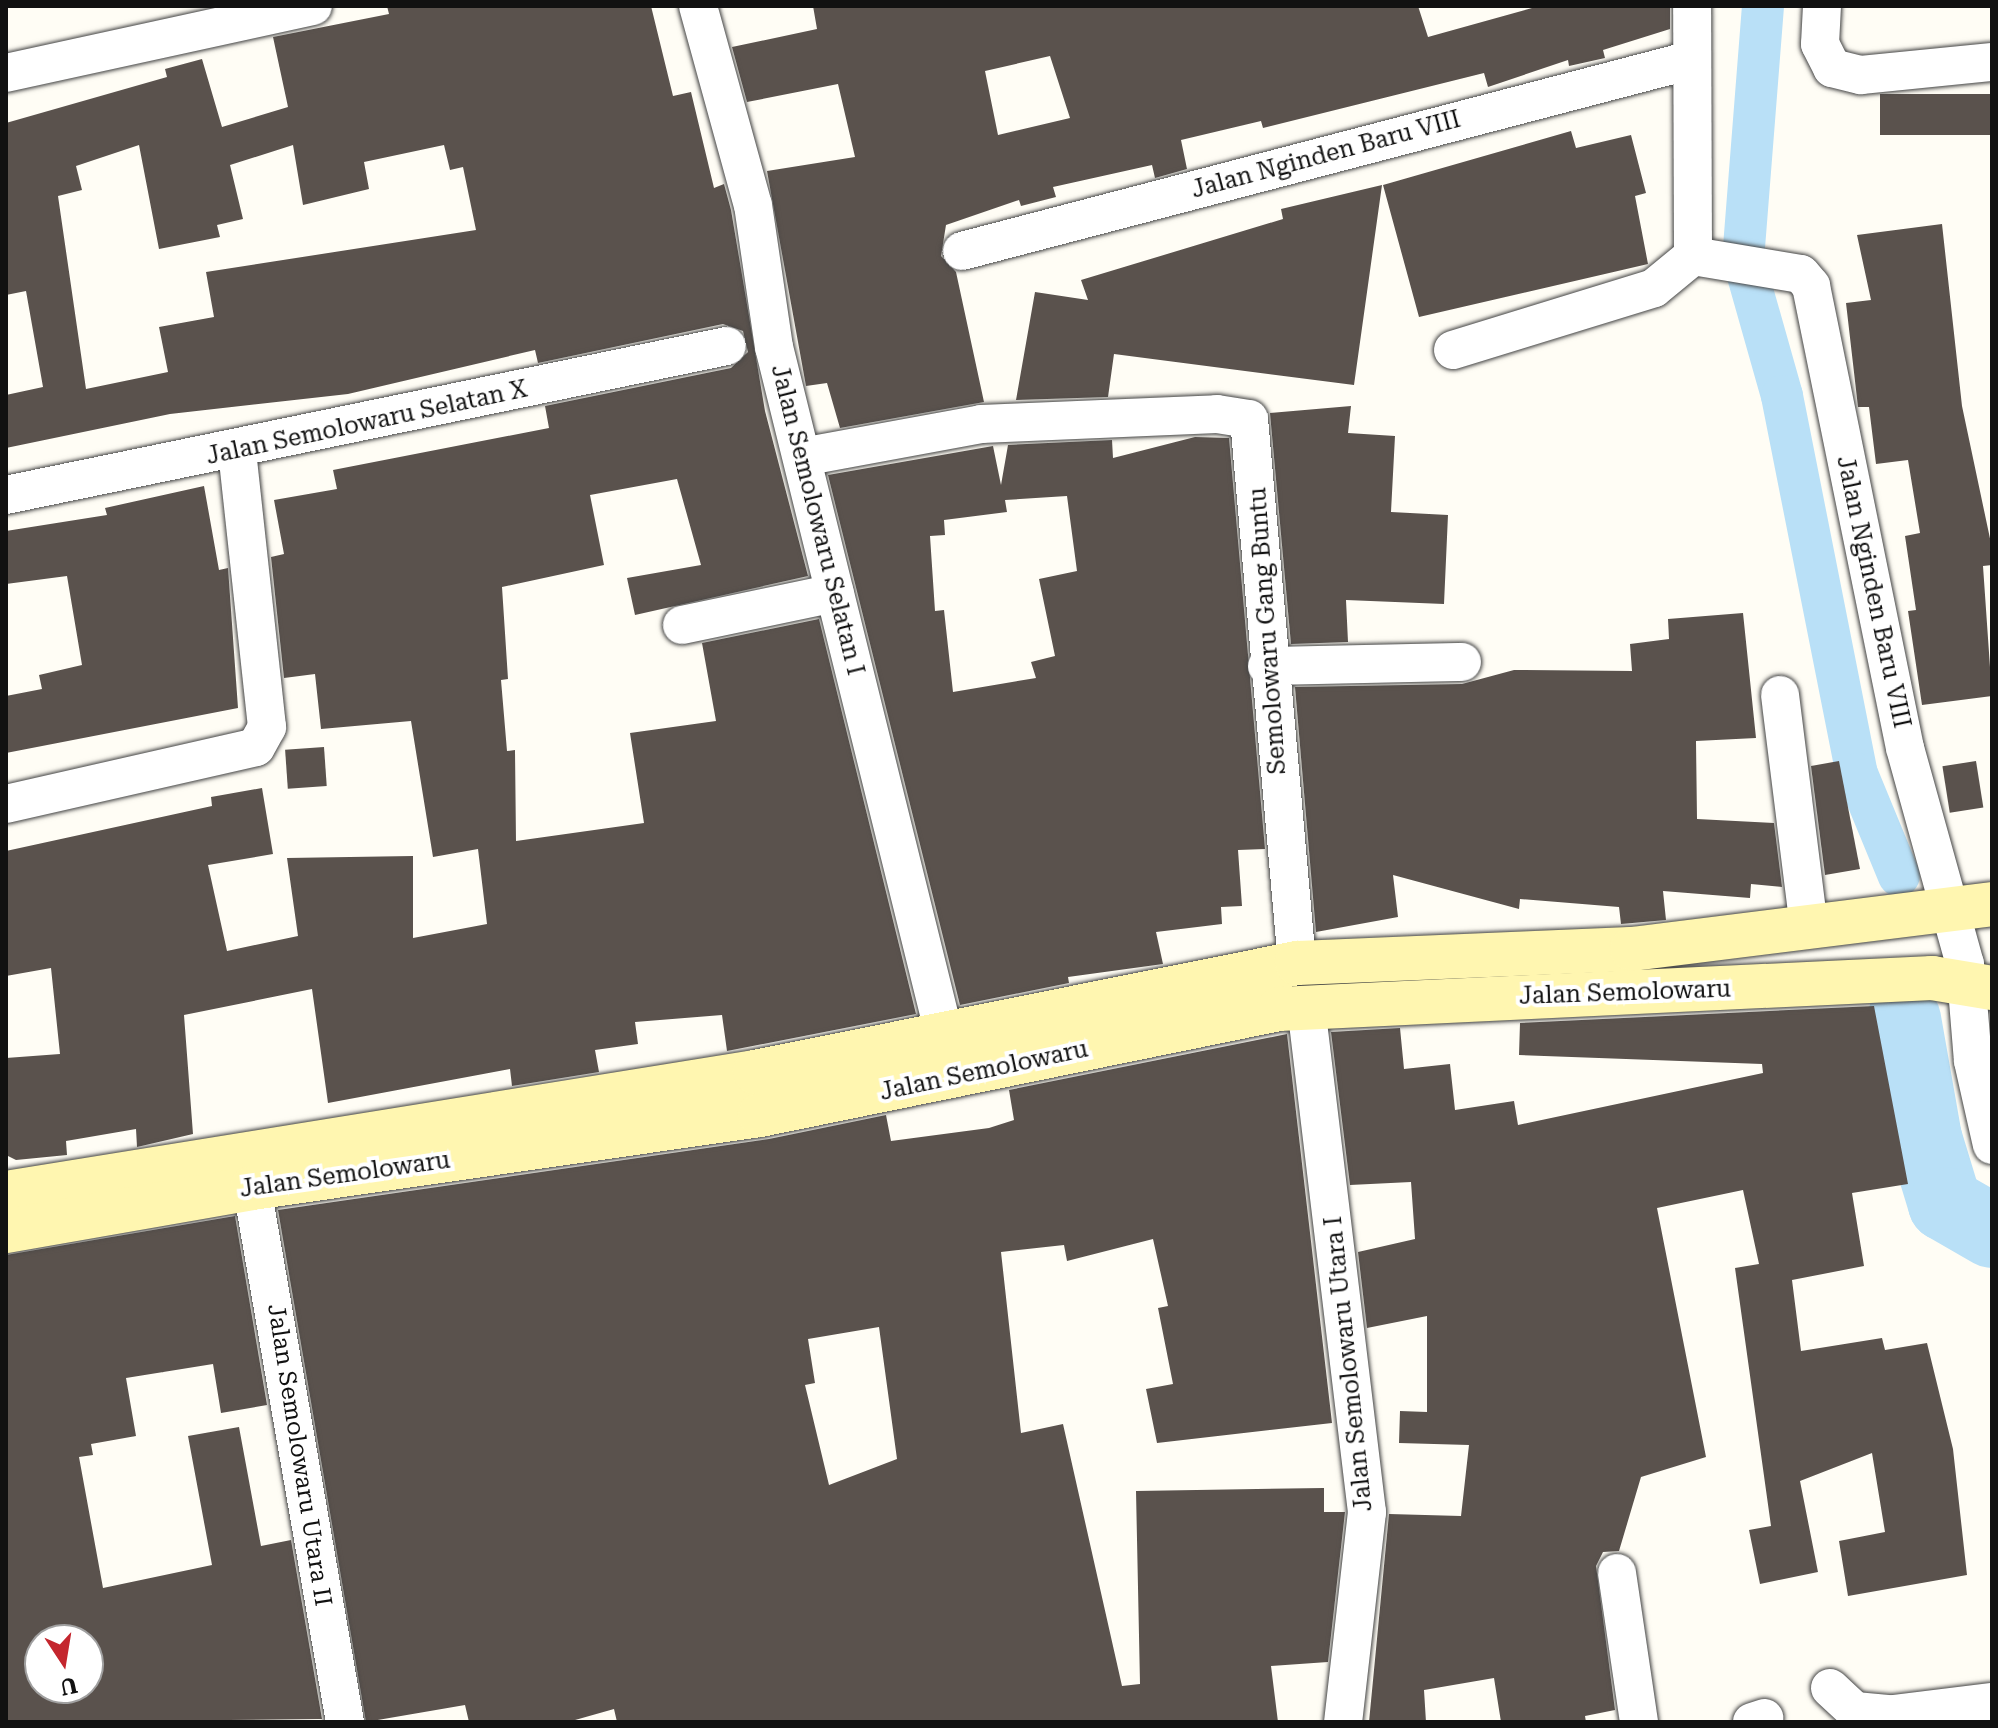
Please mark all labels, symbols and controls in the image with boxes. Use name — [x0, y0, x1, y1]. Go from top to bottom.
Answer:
street label: Jalan Nginden Baru VIII — [1188, 105, 1464, 205]
street label: Jalan Semolowaru Selatan I — [764, 362, 870, 678]
street label: Jalan Semolowaru Selatan X — [204, 375, 530, 471]
street label: Jalan Nginden Baru VIII — [1830, 453, 1916, 731]
street label: Semolowaru Gang Buntu — [1244, 487, 1292, 775]
street label: Jalan Semolowaru — [1519, 975, 1731, 1011]
street label: Jalan Semolowaru — [877, 1035, 1091, 1107]
street label: Jalan Semolowaru — [238, 1146, 452, 1204]
street label: Jalan Semolowaru Utara I — [1319, 1215, 1379, 1513]
street label: Jalan Semolowaru Utara II — [261, 1302, 337, 1608]
north arrow — [24, 1624, 104, 1704]
text: U — [58, 1672, 80, 1700]

